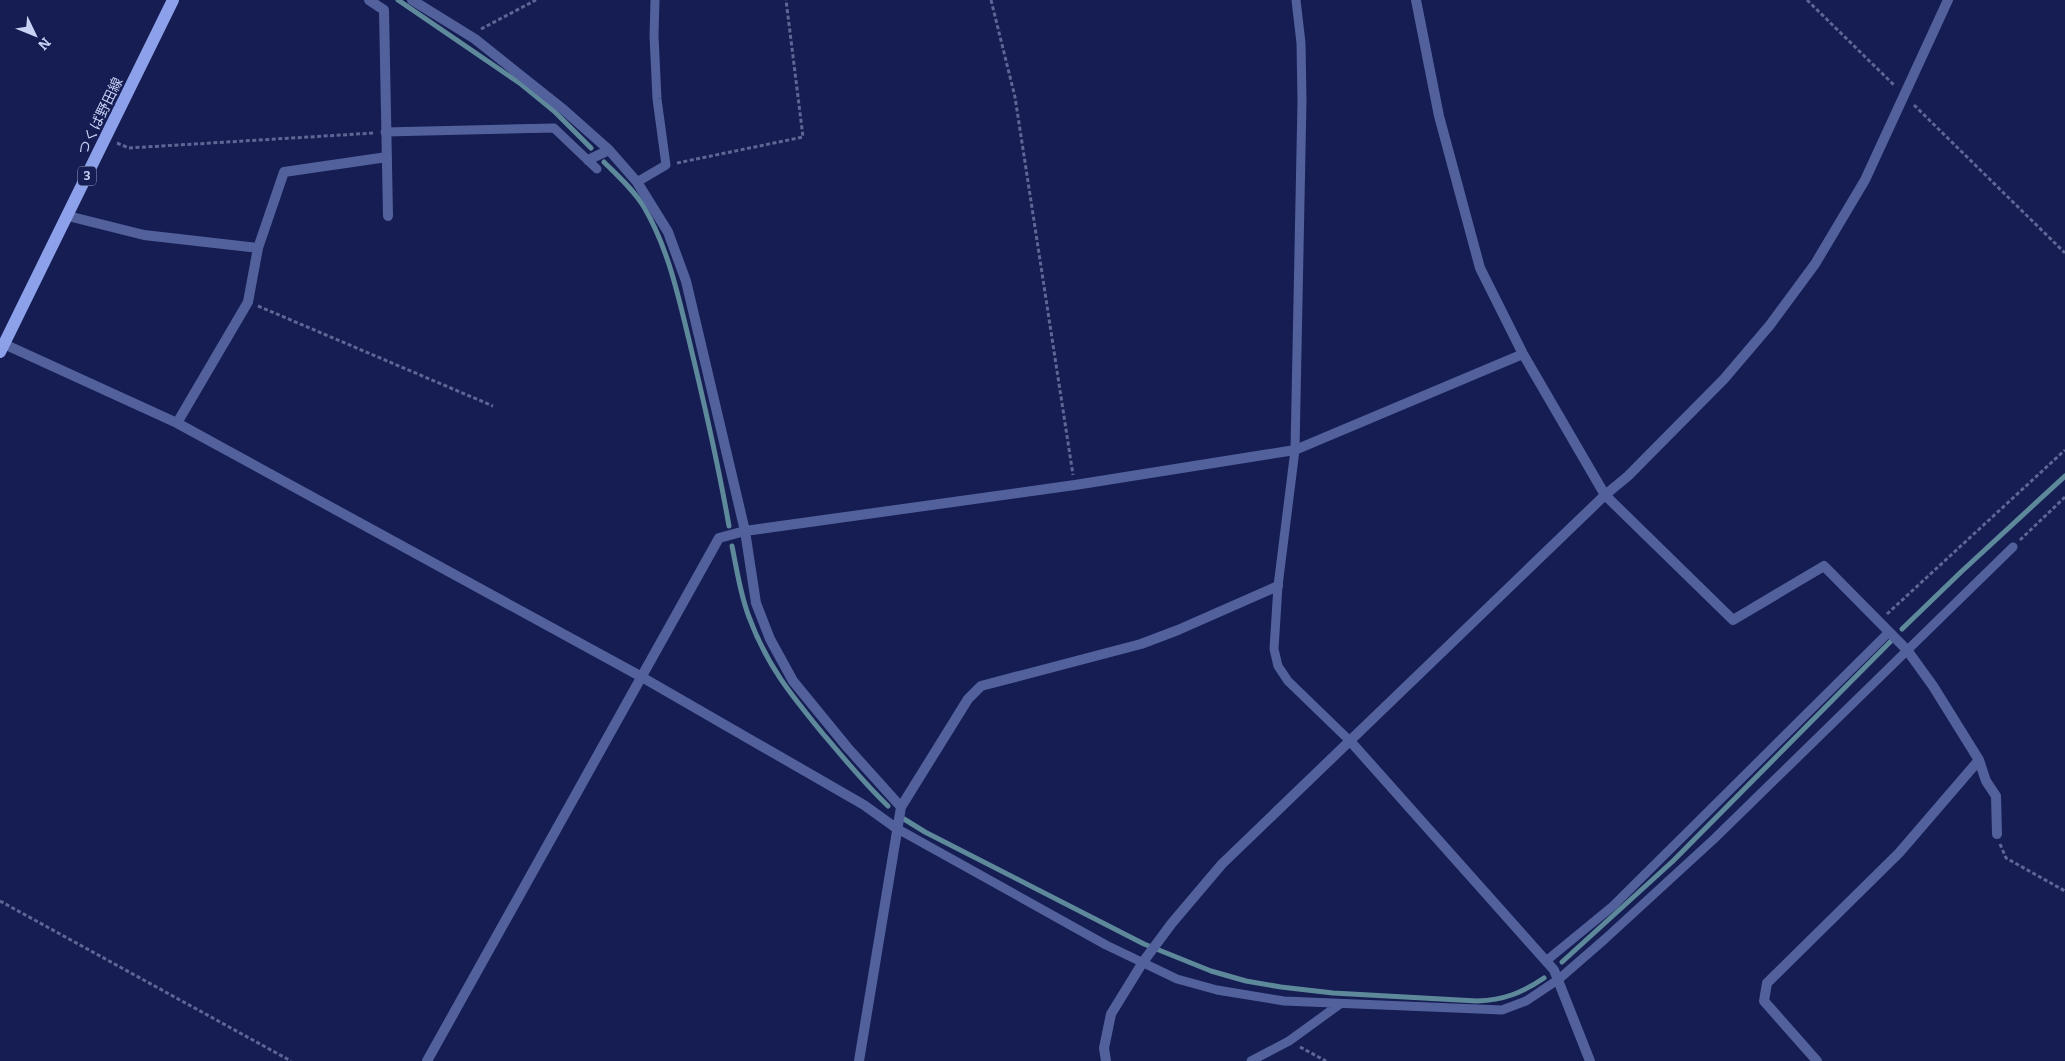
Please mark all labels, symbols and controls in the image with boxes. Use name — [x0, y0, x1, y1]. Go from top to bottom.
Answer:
north arrow — [10, 10, 60, 60]
text: N — [34, 34, 54, 53]
street label: つくば野田線 — [74, 75, 127, 158]
road number: 3 — [78, 167, 96, 186]

